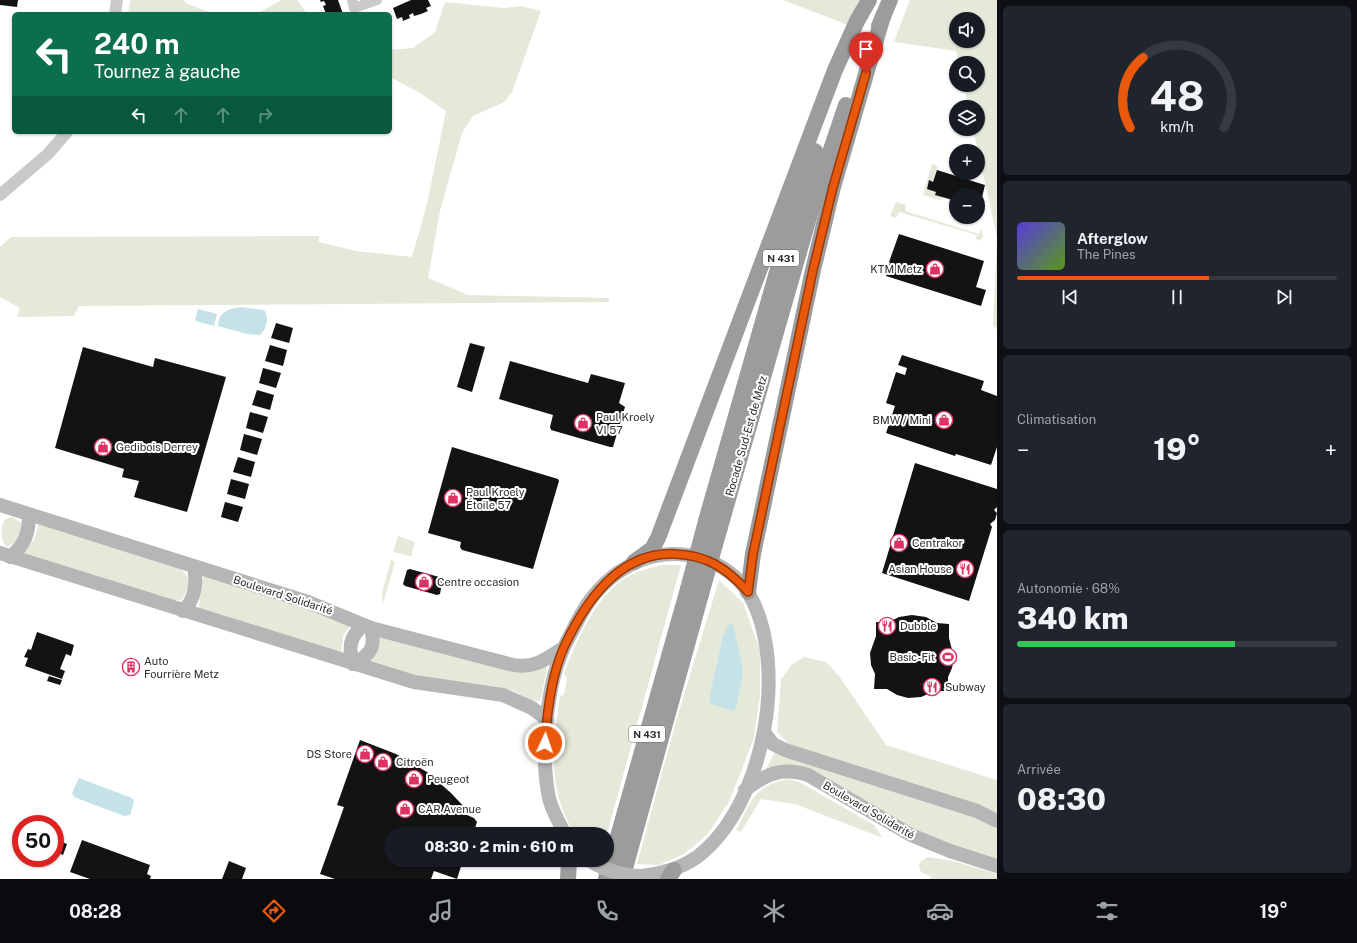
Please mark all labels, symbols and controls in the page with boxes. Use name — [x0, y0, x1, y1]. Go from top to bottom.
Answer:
map controls — [949, 12, 985, 224]
button: sound — [949, 12, 985, 48]
text: 240 m — [94, 27, 180, 60]
icon: left — [28, 28, 80, 80]
pin — [849, 32, 883, 73]
icon: arrive — [855, 38, 877, 60]
button: search — [949, 56, 985, 92]
text: Tournez à gauche — [94, 61, 241, 82]
text: 48 — [1149, 71, 1205, 120]
button: layers — [949, 100, 985, 136]
icon: left — [128, 104, 150, 126]
icon: ahead — [170, 104, 192, 126]
icon: ahead — [212, 104, 234, 126]
icon: right — [254, 104, 276, 126]
text: km/h — [1160, 118, 1194, 135]
button: + — [949, 144, 985, 180]
button: − — [949, 188, 985, 224]
text: Afterglow — [1077, 230, 1148, 247]
text: The Pines — [1077, 247, 1136, 262]
road number: N 431 — [763, 250, 799, 266]
shop icon: KTM Metz — [925, 259, 945, 279]
place label: KTM Metz — [870, 263, 922, 275]
icon: previous — [1059, 286, 1081, 308]
icon: pause — [1166, 286, 1188, 308]
icon: next — [1273, 286, 1295, 308]
street label: Rocade Sud-Est de Metz — [723, 374, 769, 498]
shop icon: BMW / Mini — [934, 410, 954, 430]
place label: Paul Kroely VI 57 — [596, 411, 655, 436]
text: Climatisation — [1017, 412, 1096, 427]
shop icon: Paul Kroely VI 57 — [573, 413, 593, 433]
place label: BMW / Mini — [873, 414, 931, 426]
text: 19° — [1153, 431, 1201, 467]
shop icon: Gedibois Derrey — [93, 437, 113, 457]
text: − — [1017, 437, 1029, 463]
text: + — [1325, 437, 1337, 463]
place label: Gedibois Derrey — [116, 441, 198, 453]
place label: Paul Kroely Étoile 57 — [466, 486, 525, 511]
shop icon: Paul Kroely Étoile 57 — [443, 488, 463, 508]
shop icon: Centrakor — [889, 533, 909, 553]
place label: Centrakor — [912, 537, 963, 549]
restaurant icon: Asian House — [955, 559, 975, 579]
place label: Asian House — [888, 563, 952, 575]
shop icon: Centre occasion — [414, 572, 434, 592]
street label: Boulevard Solidarité — [232, 573, 334, 617]
place label: Centre occasion — [437, 576, 519, 588]
text: Autonomie · 68% — [1017, 581, 1120, 596]
text: 340 km — [1017, 600, 1129, 636]
restaurant icon: Dubble — [877, 616, 897, 636]
place label: Dubble — [900, 620, 937, 632]
sports icon: Basic-Fit — [938, 647, 958, 667]
place label: Basic-Fit — [890, 651, 935, 663]
place label: Auto Fourrière Metz — [144, 655, 219, 680]
building icon: Auto Fourrière Metz — [121, 657, 141, 677]
restaurant icon: Subway — [922, 677, 942, 697]
place label: Subway — [945, 681, 986, 693]
position arrow — [524, 722, 566, 764]
road number: N 431 — [629, 726, 665, 742]
shop icon: DS Store — [355, 744, 375, 764]
place label: DS Store — [306, 748, 352, 760]
shop icon: Citroën — [373, 752, 393, 772]
place label: Citroën — [396, 756, 434, 768]
text: Arrivée — [1017, 762, 1061, 777]
shop icon: Peugeot — [404, 769, 424, 789]
place label: Peugeot — [427, 773, 470, 785]
street label: Boulevard Solidarité — [821, 779, 917, 841]
text: 08:30 — [1017, 781, 1106, 817]
shop icon: CAR Avenue — [395, 799, 415, 819]
place label: CAR Avenue — [418, 803, 481, 815]
speed limit sign: 50 — [12, 815, 64, 867]
text: 08:30 · 2 min · 610 m — [424, 838, 574, 855]
icon: directions — [260, 897, 288, 925]
icon: music — [427, 897, 455, 925]
icon: phone — [593, 897, 621, 925]
icon: climate — [760, 897, 788, 925]
icon: car — [926, 897, 954, 925]
icon: filters — [1093, 897, 1121, 925]
text: 08:28 — [69, 901, 122, 922]
text: 19° — [1260, 901, 1288, 922]

